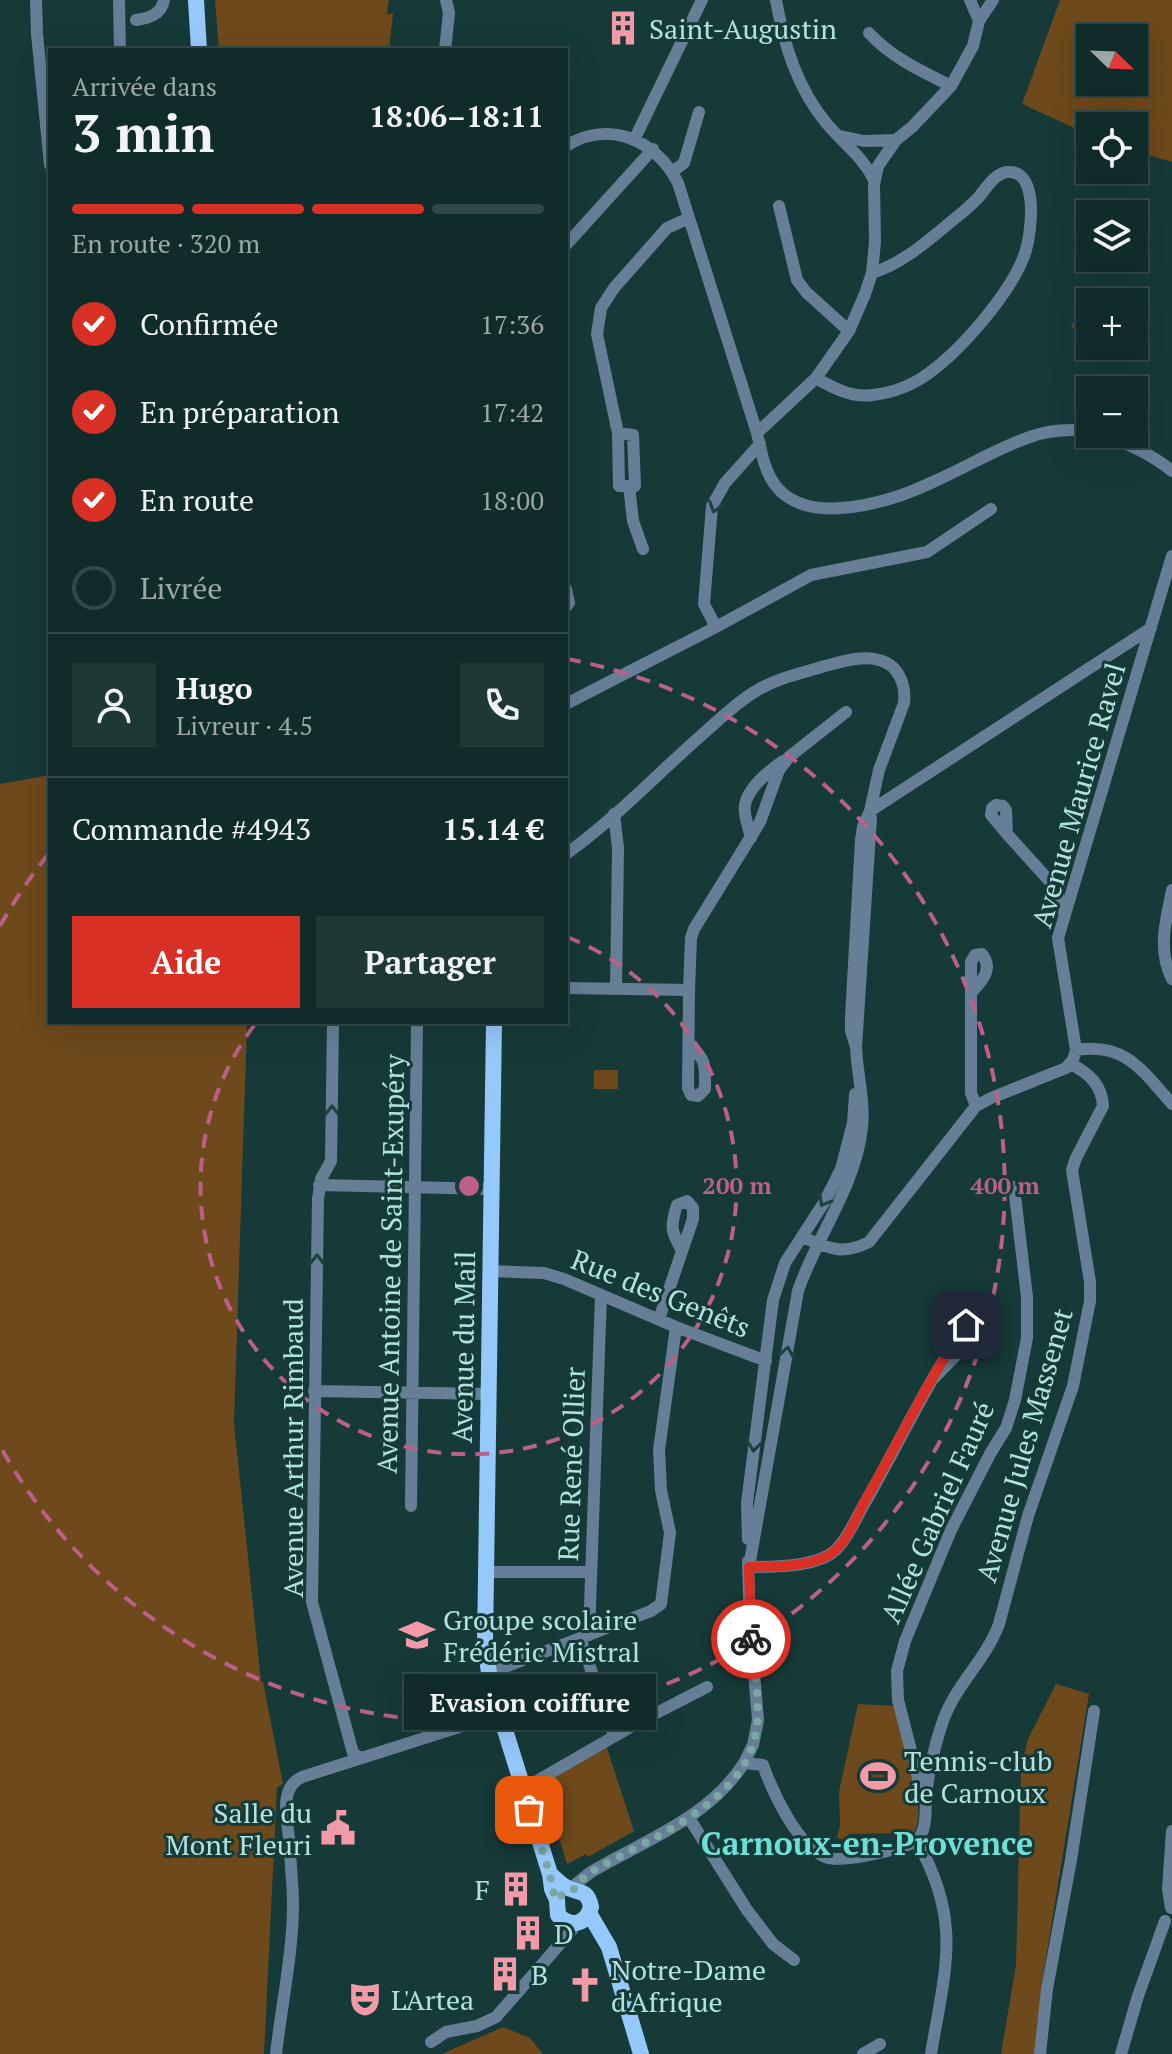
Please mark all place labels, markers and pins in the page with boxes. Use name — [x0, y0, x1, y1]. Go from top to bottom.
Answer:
building icon: Saint-Augustin — [604, 9, 642, 47]
place label: Saint-Augustin — [649, 10, 837, 47]
centre of rings — [455, 1172, 483, 1200]
pin — [932, 1291, 1000, 1359]
place label: Groupe scolaire Frédéric Mistral — [443, 1601, 640, 1670]
school or university icon: Groupe scolaire Frédéric Mistral — [398, 1616, 436, 1654]
callout: Evasion coiffure — [403, 1674, 655, 1730]
place label: Tennis-club de Carnoux — [904, 1742, 1052, 1811]
sports icon: Tennis-club de Carnoux — [859, 1757, 897, 1795]
pin — [495, 1776, 563, 1844]
place label: Salle du Mont Fleuri — [165, 1794, 312, 1863]
public building icon: Salle du Mont Fleuri — [319, 1809, 357, 1847]
building icon: F — [497, 1870, 535, 1908]
place label: F — [475, 1871, 490, 1908]
building icon: D — [509, 1914, 547, 1952]
place label: D — [554, 1915, 574, 1952]
place label: Notre-Dame d'Afrique — [611, 1951, 766, 2020]
building icon: B — [486, 1955, 524, 1993]
place label: B — [531, 1956, 548, 1993]
church icon: Notre-Dame d'Afrique — [566, 1966, 604, 2004]
theatre icon: L'Artea — [346, 1980, 384, 2018]
place label: L'Artea — [391, 1981, 474, 2018]

